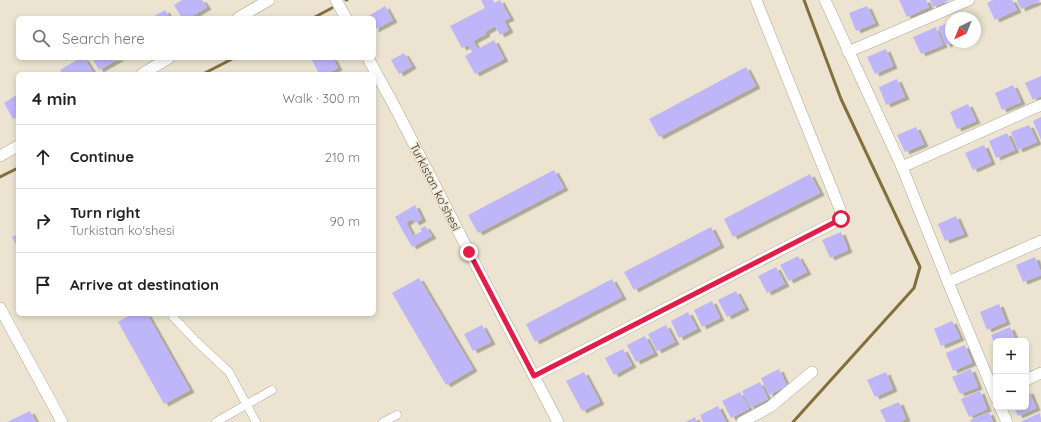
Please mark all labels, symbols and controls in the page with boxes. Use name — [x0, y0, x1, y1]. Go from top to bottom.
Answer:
north arrow — [945, 12, 981, 48]
search box — [16, 16, 376, 60]
icon: search — [30, 27, 52, 49]
text: Search here — [62, 29, 145, 48]
text: 4 min — [32, 88, 77, 109]
text: Walk · 300 m — [282, 90, 360, 106]
street label: Turkistan ko'shesi — [407, 140, 464, 233]
icon: ahead — [32, 146, 54, 168]
text: Continue — [70, 147, 134, 166]
text: 210 m — [325, 149, 360, 165]
text: Turn right — [70, 203, 141, 222]
icon: right — [32, 210, 54, 232]
route start — [832, 210, 850, 228]
text: 90 m — [330, 213, 360, 229]
text: Turkistan ko'shesi — [70, 222, 175, 238]
route end — [460, 243, 478, 261]
icon: arrive — [32, 274, 54, 296]
text: Arrive at destination — [70, 275, 219, 294]
map controls — [993, 338, 1029, 410]
button: + — [993, 338, 1029, 374]
button: − — [993, 374, 1029, 410]

